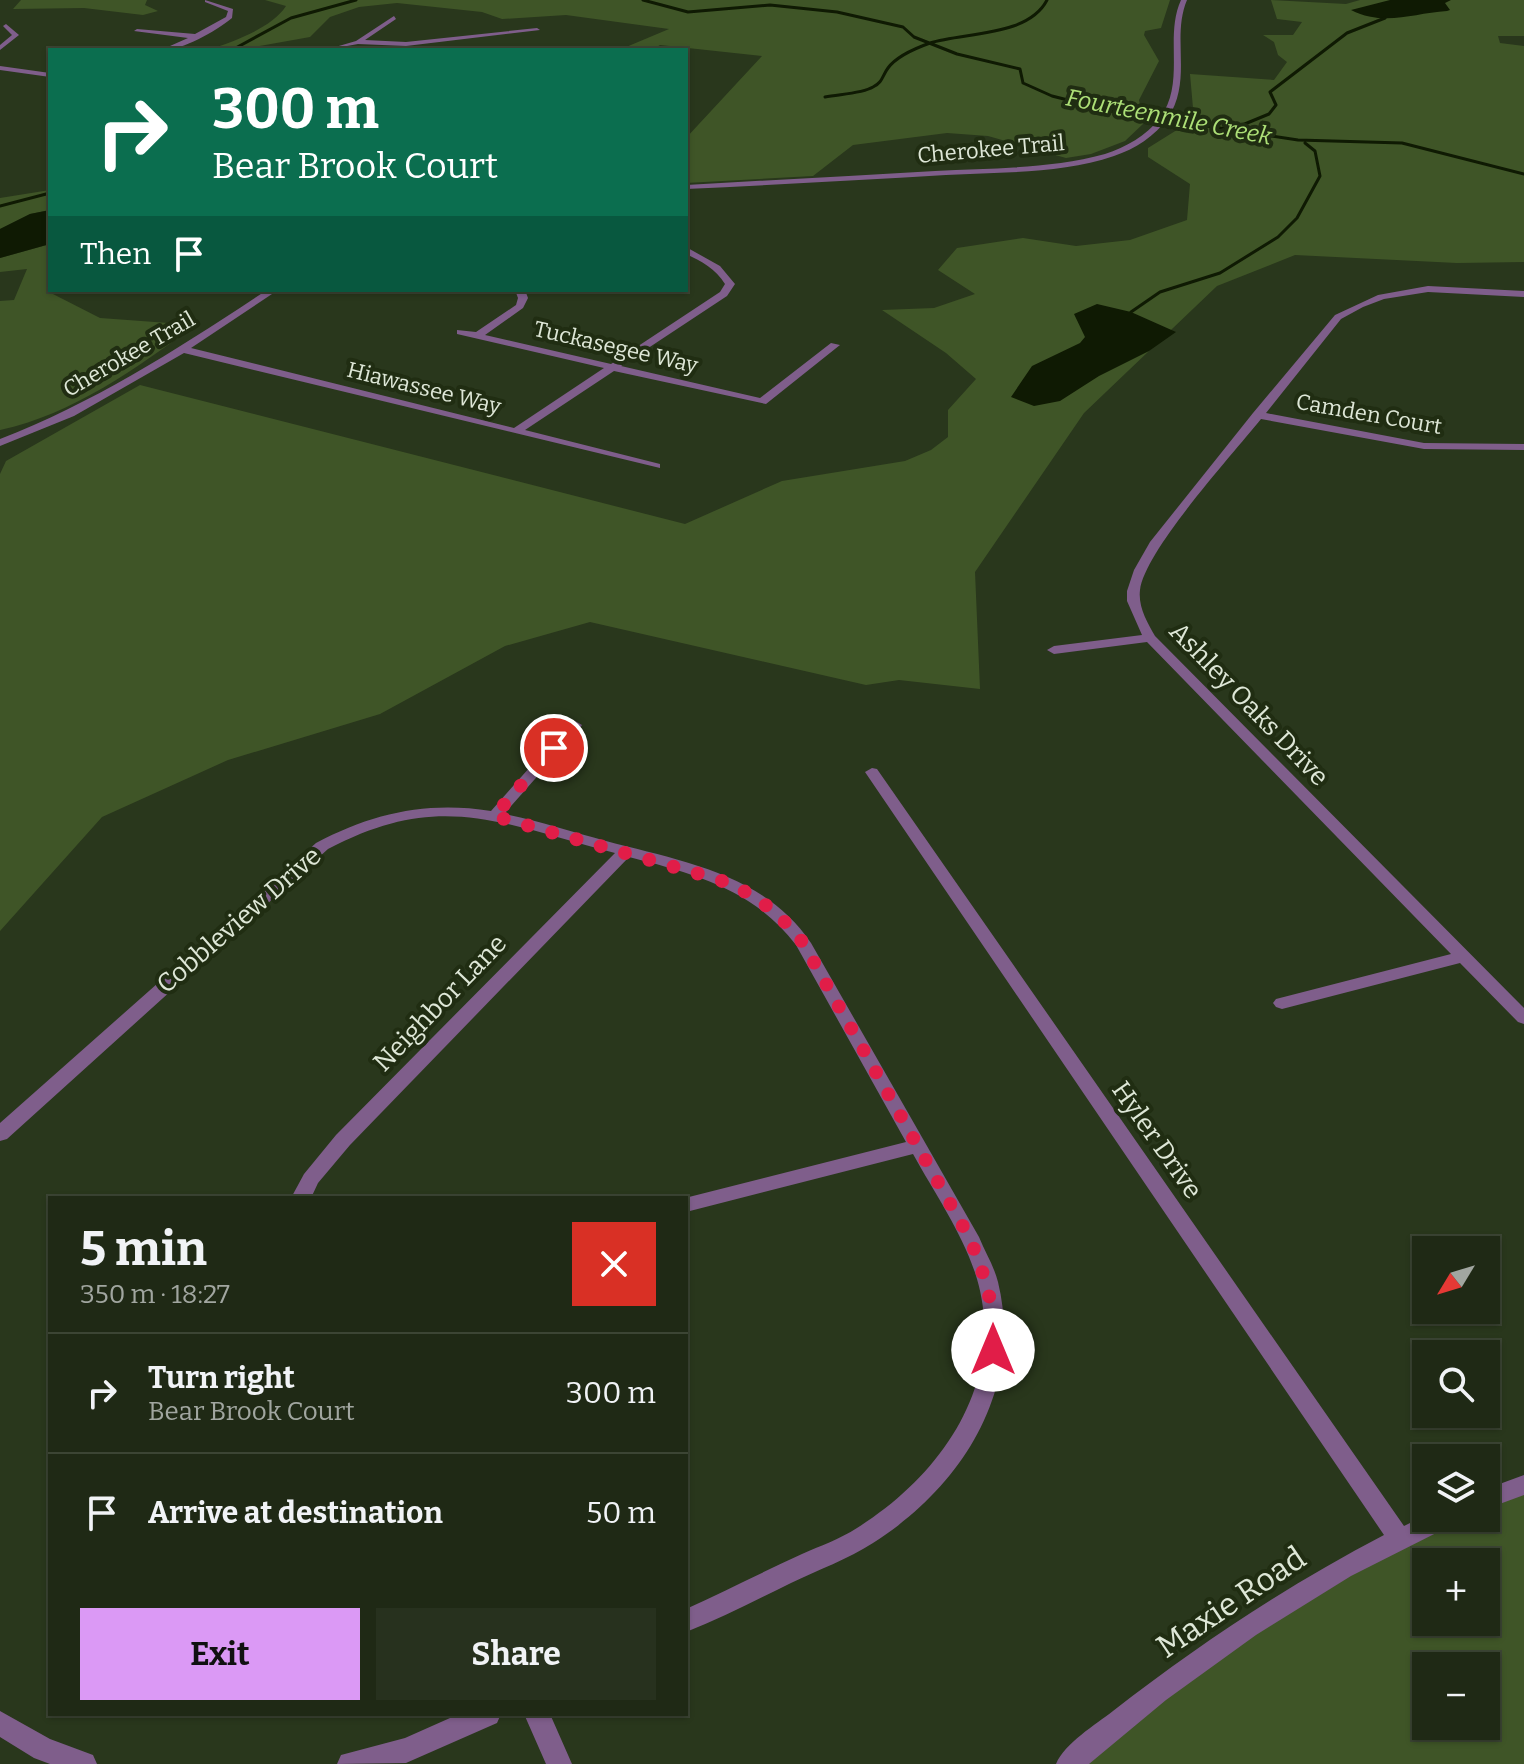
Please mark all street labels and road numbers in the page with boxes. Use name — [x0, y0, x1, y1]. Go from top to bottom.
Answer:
street label: Cherokee Trail — [916, 129, 1066, 169]
street label: Cherokee Trail — [58, 305, 200, 403]
street label: Tuckasegee Way — [531, 315, 701, 379]
street label: Hiawassee Way — [344, 356, 504, 420]
street label: Camden Court — [1294, 388, 1444, 440]
street label: Ashley Oaks Drive — [1163, 616, 1335, 792]
street label: Cobbleview Drive — [151, 840, 327, 1000]
street label: Neighbor Lane — [367, 928, 513, 1078]
street label: Hyler Drive — [1105, 1075, 1209, 1205]
street label: Maxie Road — [1149, 1538, 1313, 1666]

